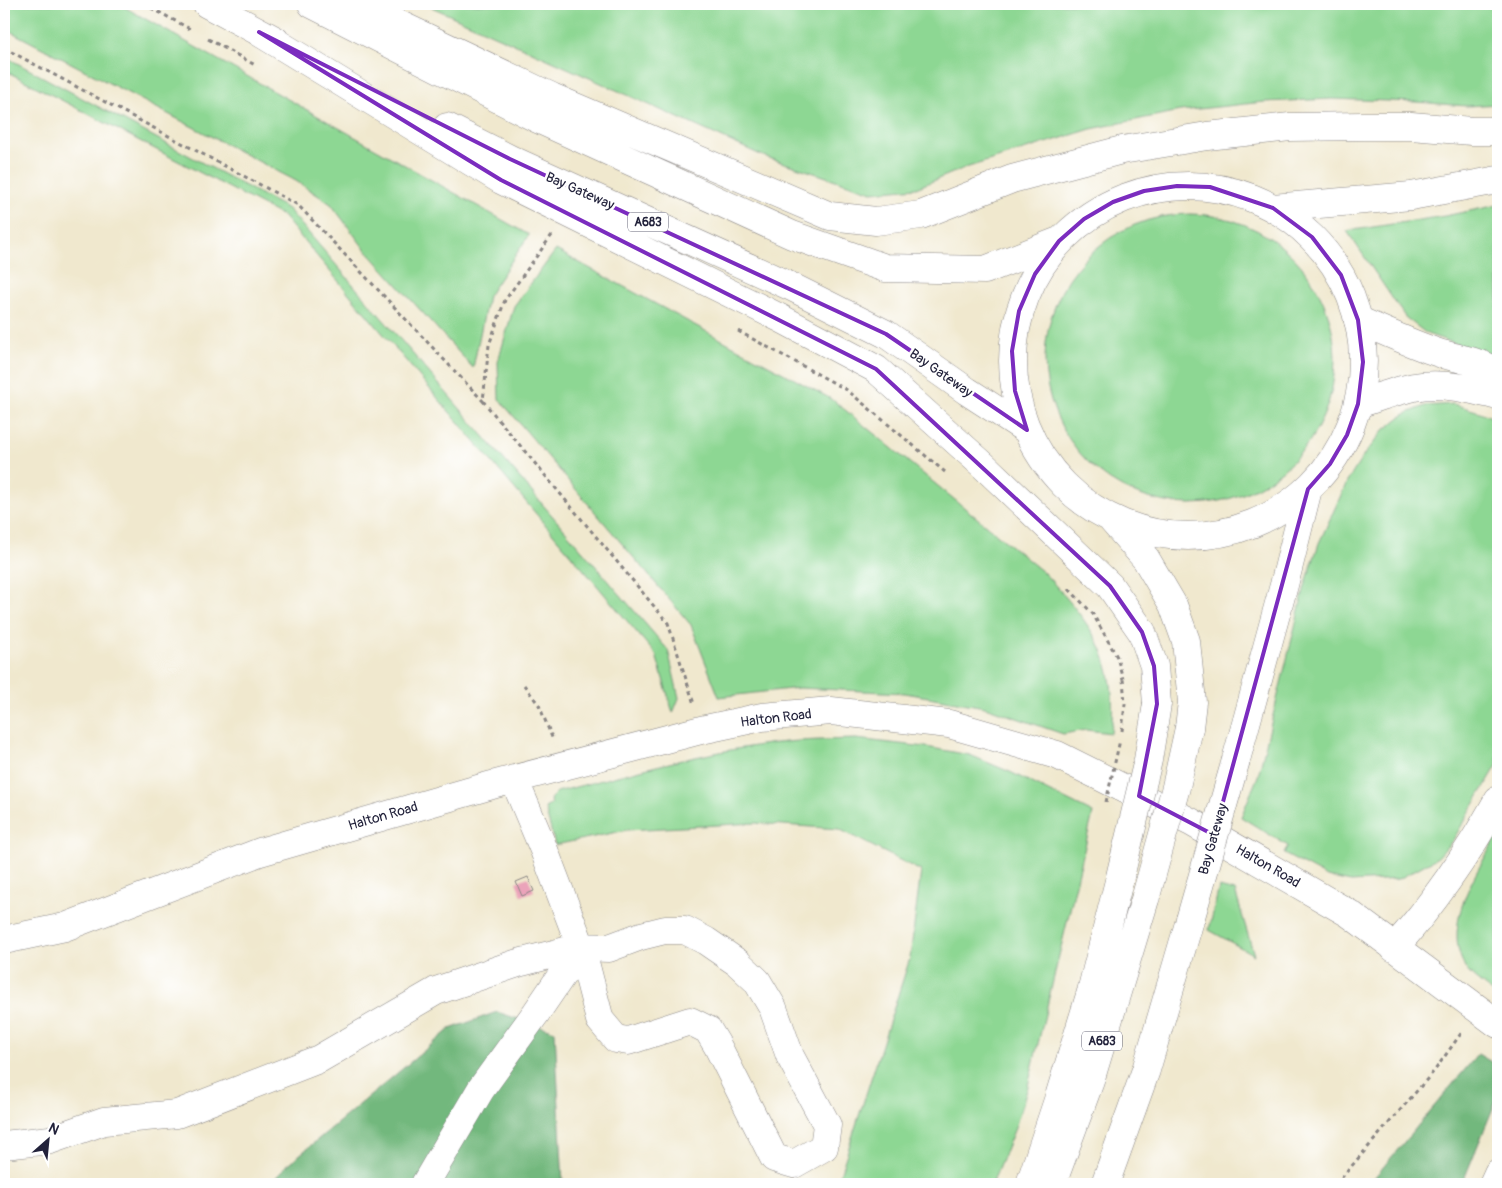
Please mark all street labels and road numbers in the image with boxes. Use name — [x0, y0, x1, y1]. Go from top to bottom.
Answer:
street label: Bay Gateway — [543, 168, 617, 214]
road number: A683 — [628, 212, 668, 232]
street label: Bay Gateway — [906, 345, 976, 401]
street label: Halton Road — [739, 705, 813, 731]
street label: Halton Road — [346, 798, 420, 834]
street label: Bay Gateway — [1195, 801, 1231, 877]
street label: Halton Road — [1233, 841, 1303, 891]
road number: A683 — [1082, 1032, 1122, 1050]

